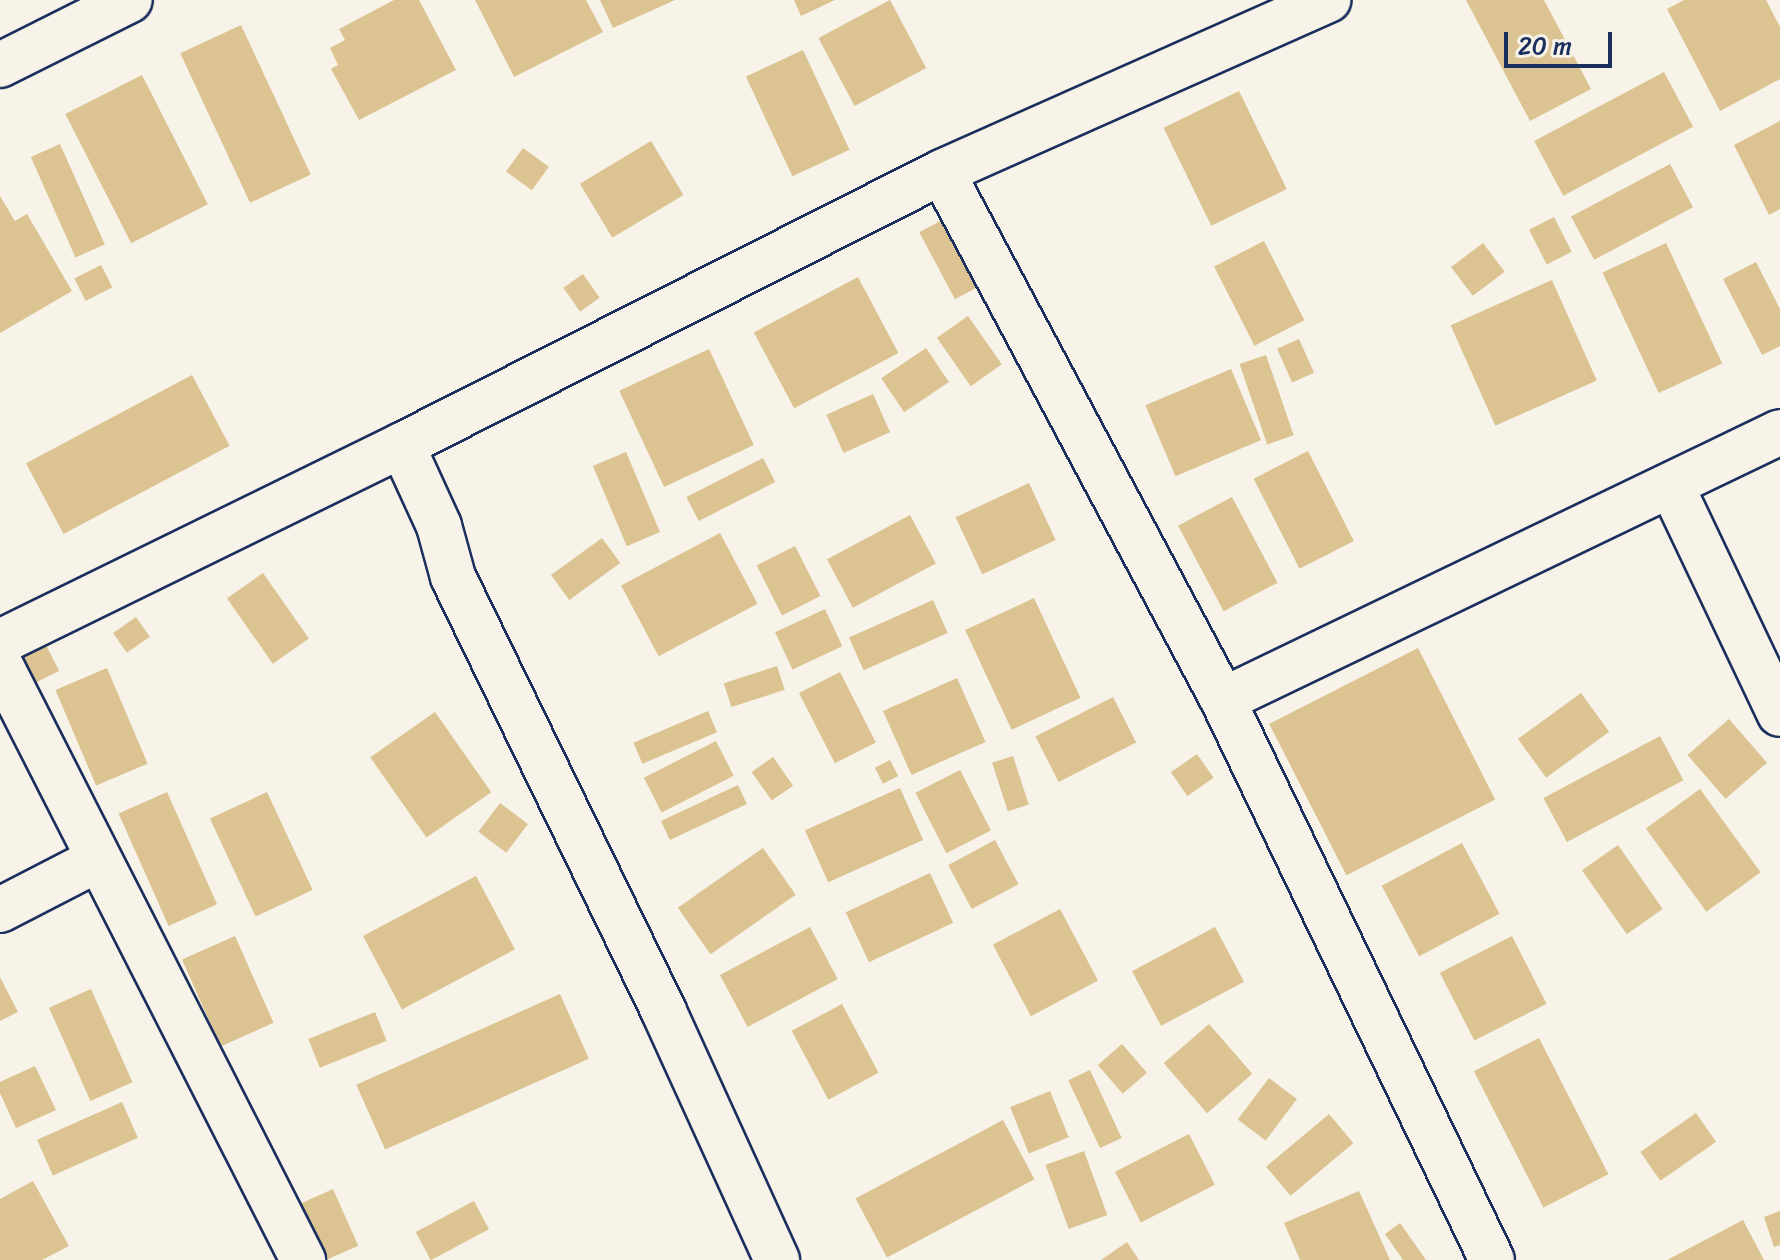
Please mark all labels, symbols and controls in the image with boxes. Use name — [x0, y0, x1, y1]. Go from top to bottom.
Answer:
scale bar — [1508, 16, 1616, 66]
text: 20 m — [1518, 25, 1572, 67]

